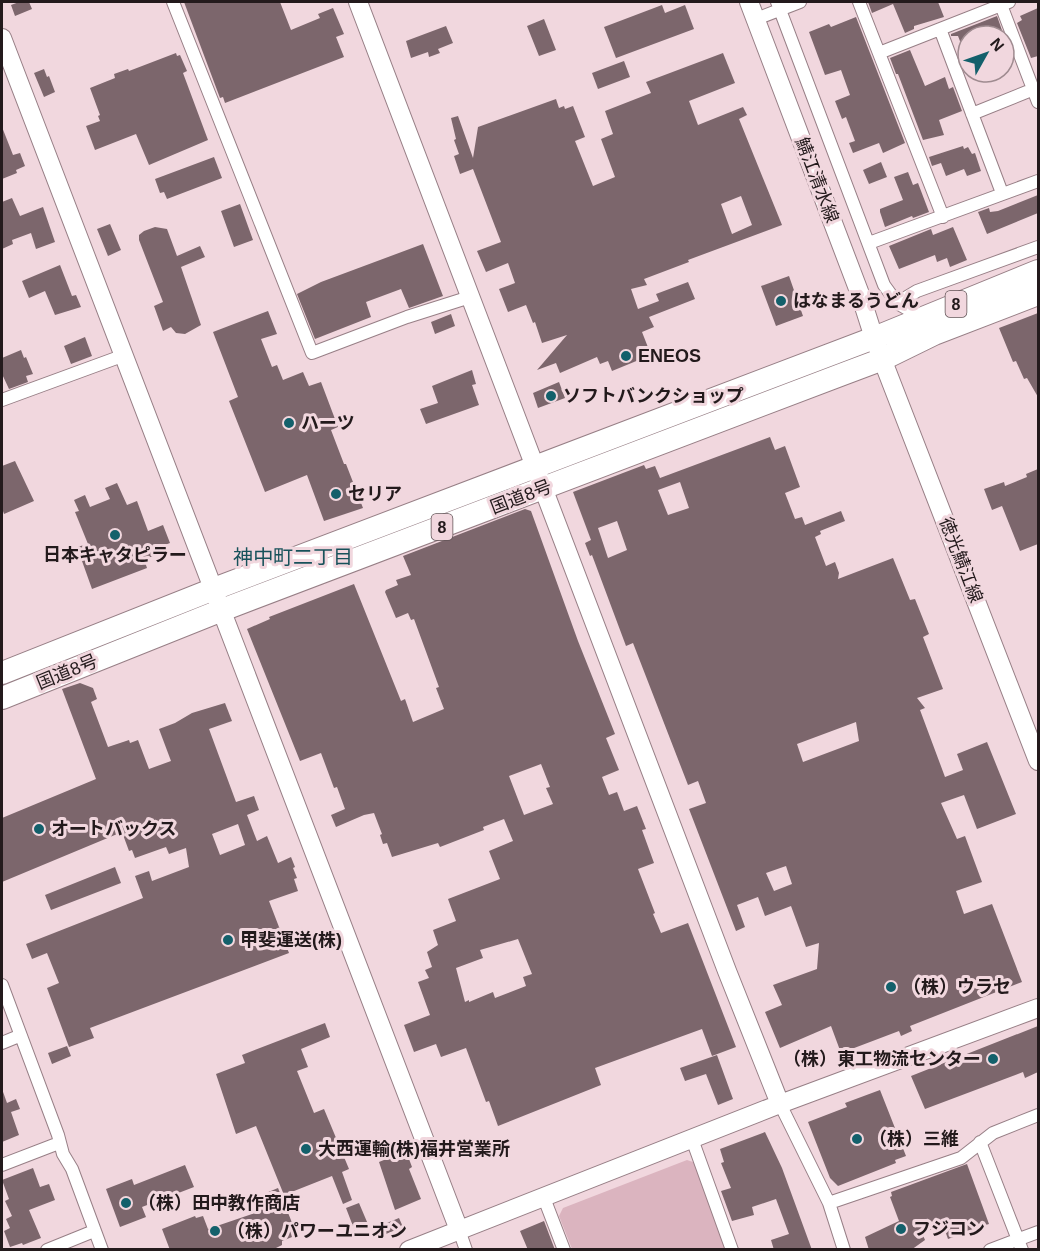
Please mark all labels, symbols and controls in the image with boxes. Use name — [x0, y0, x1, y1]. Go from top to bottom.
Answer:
north arrow — [956, 24, 1016, 84]
text: N — [987, 35, 1007, 55]
street label: 鯖江清水線 — [792, 134, 842, 226]
place label: はなまるうどん — [793, 291, 919, 311]
road number: 8 — [946, 291, 966, 317]
marker: はなまるうどん — [774, 294, 788, 308]
place label: ENEOS — [638, 346, 701, 366]
marker: ENEOS — [619, 349, 633, 363]
place label: ソフトバンクショップ — [563, 386, 744, 406]
marker: ソフトバンクショップ — [544, 389, 558, 403]
place label: ハーツ — [301, 413, 355, 433]
marker: ハーツ — [282, 416, 296, 430]
street label: 国道8号 — [488, 476, 554, 518]
place label: セリア — [348, 484, 402, 504]
marker: セリア — [329, 487, 343, 501]
road number: 8 — [432, 514, 452, 540]
street label: 徳光鯖江線 — [936, 514, 986, 606]
marker: 日本キャタピラー — [108, 528, 122, 542]
place label: 日本キャタピラー — [43, 545, 187, 565]
district label: 神中町二丁目 — [233, 546, 353, 568]
street label: 国道8号 — [34, 651, 100, 693]
place label: オートバックス — [51, 819, 176, 839]
marker: オートバックス — [32, 822, 46, 836]
place label: 甲斐運送(株) — [240, 930, 342, 950]
marker: 甲斐運送(株) — [221, 933, 235, 947]
place label: （株）ウラセ — [903, 977, 1011, 997]
marker: （株）ウラセ — [884, 980, 898, 994]
place label: （株）東工物流センター — [783, 1049, 981, 1069]
marker: （株）東工物流センター — [986, 1052, 1000, 1066]
place label: （株）三維 — [869, 1129, 959, 1149]
marker: （株）三維 — [850, 1132, 864, 1146]
place label: 大西運輸(株)福井営業所 — [318, 1139, 510, 1159]
marker: 大西運輸(株)福井営業所 — [299, 1142, 313, 1156]
place label: （株）田中教作商店 — [138, 1193, 300, 1213]
marker: （株）田中教作商店 — [119, 1196, 133, 1210]
place label: フジコン — [913, 1219, 985, 1239]
place label: （株）パワーユニオン — [227, 1221, 407, 1241]
marker: フジコン — [894, 1222, 908, 1236]
marker: （株）パワーユニオン — [208, 1224, 222, 1238]

